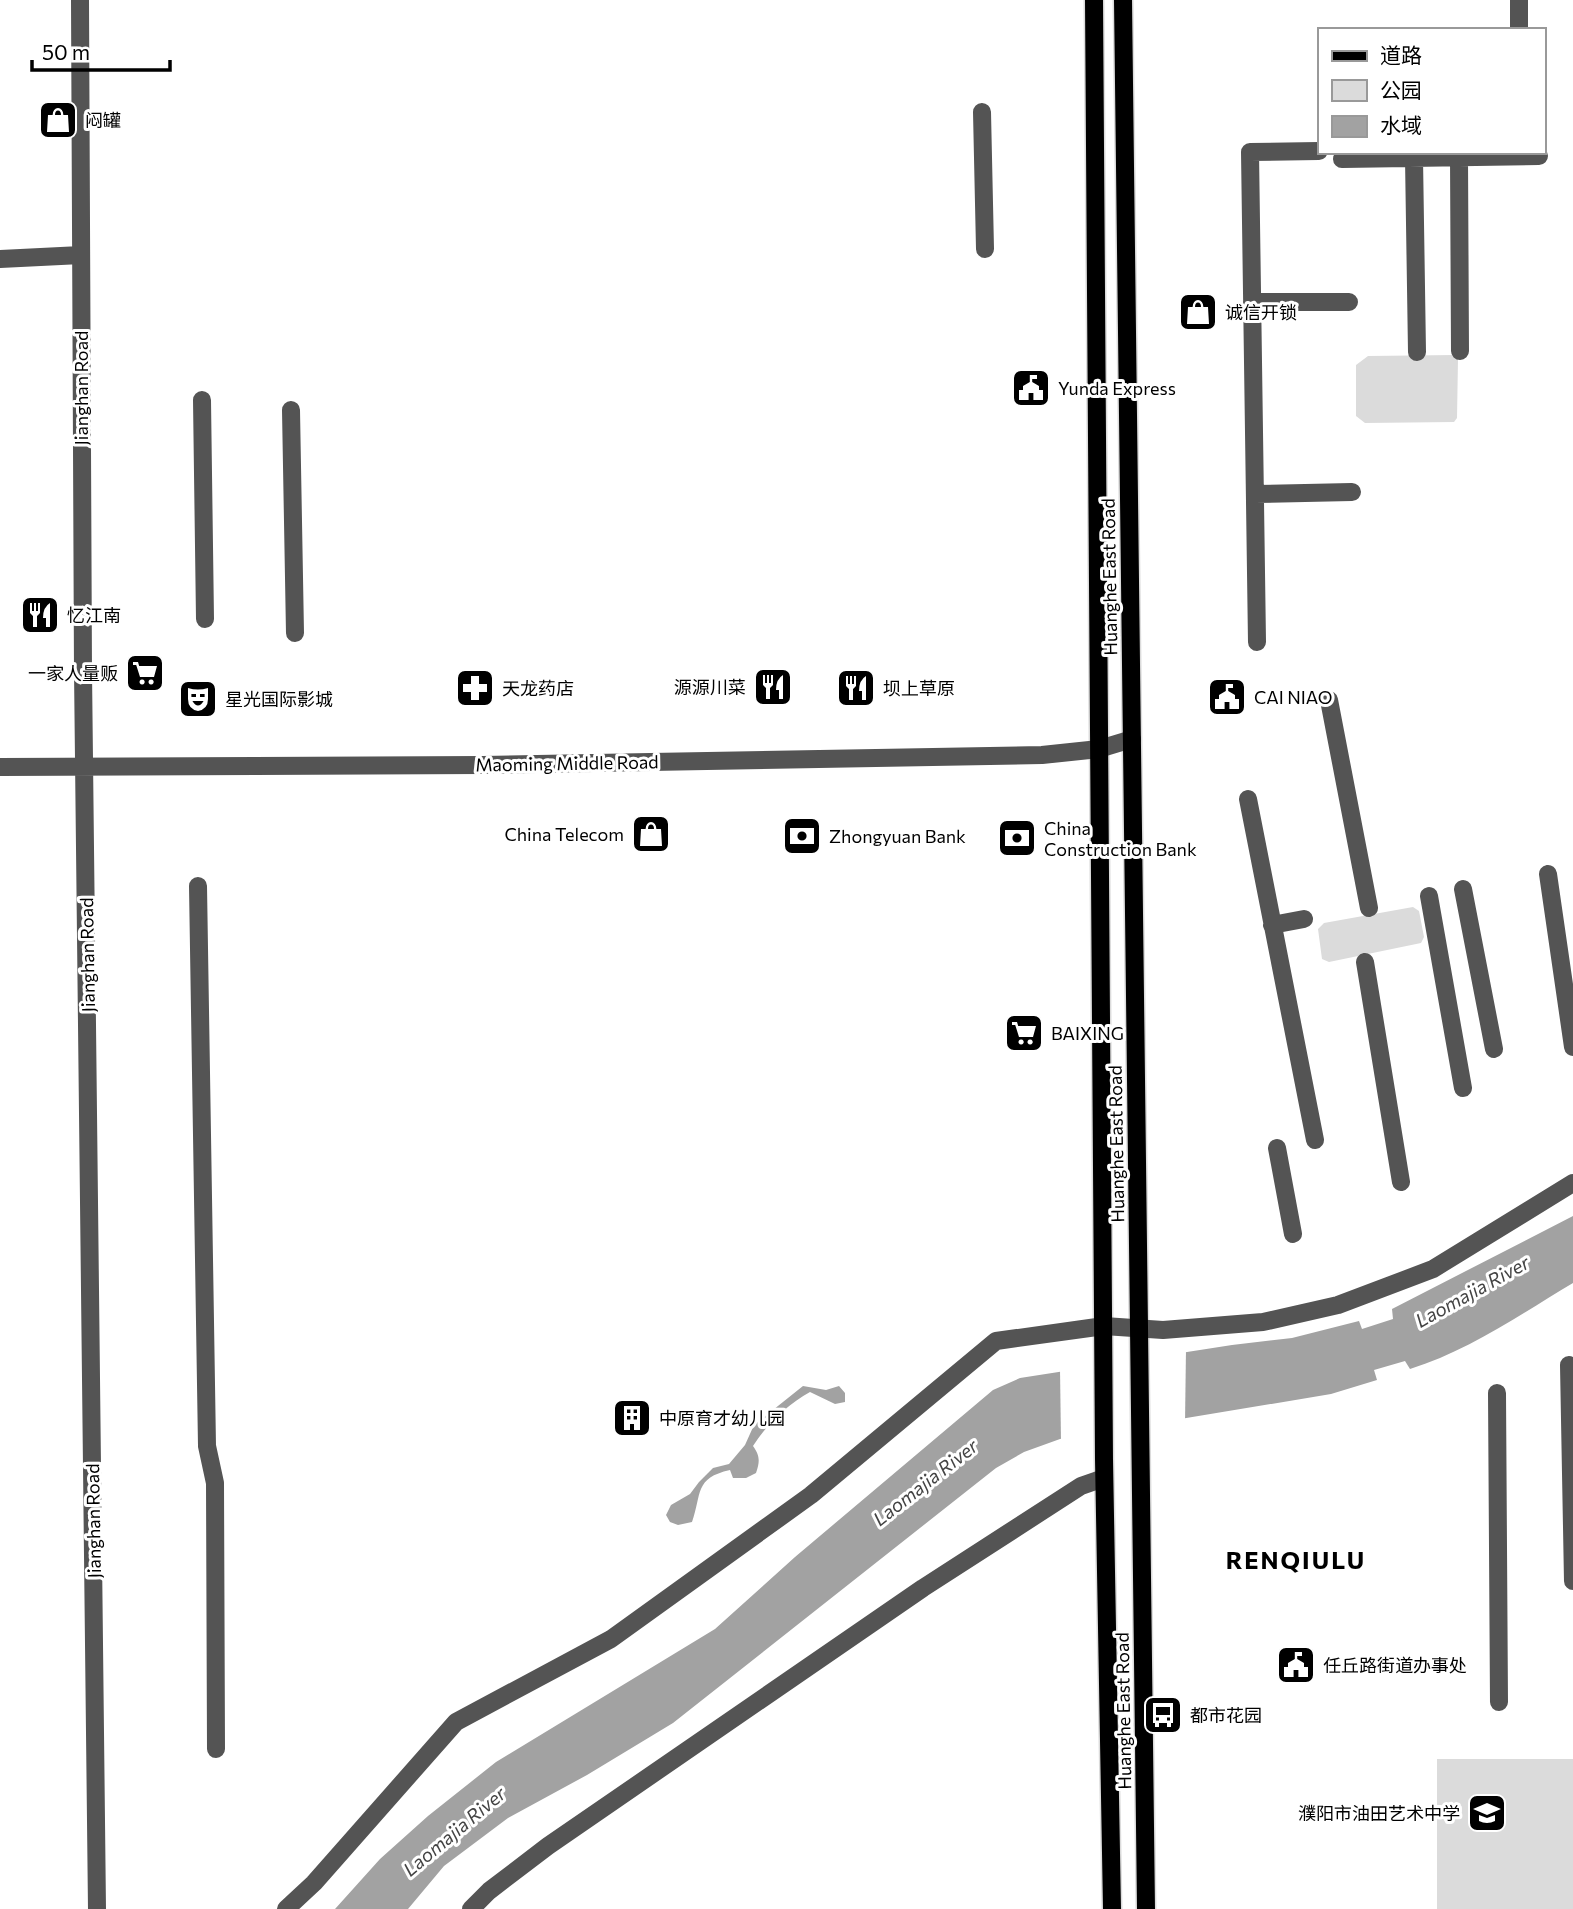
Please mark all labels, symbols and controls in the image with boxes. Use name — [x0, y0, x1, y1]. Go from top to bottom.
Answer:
scale bar — [32, 28, 170, 72]
legend — [1318, 28, 1545, 154]
text: 50 m — [42, 39, 90, 64]
text: 道路 — [1380, 42, 1422, 67]
text: 公园 — [1380, 77, 1422, 102]
shop icon: 闷罐 — [37, 99, 79, 141]
place label: 闷罐 — [85, 109, 121, 131]
text: 水域 — [1380, 112, 1422, 137]
shop icon: 诚信开锁 — [1177, 291, 1219, 333]
place label: 诚信开锁 — [1225, 301, 1297, 323]
street label: Jianghan Road — [70, 331, 92, 445]
public building icon: Yunda Express — [1010, 367, 1052, 409]
place label: Yunda Express — [1058, 377, 1176, 399]
street label: Huanghe East Road — [1097, 498, 1121, 656]
restaurant icon: 忆江南 — [19, 594, 61, 636]
place label: 忆江南 — [67, 604, 121, 626]
supermarket icon: 一家人量贩 — [124, 652, 166, 694]
place label: 一家人量贩 — [28, 662, 118, 684]
restaurant icon: 源源川菜 — [752, 666, 794, 708]
pharmacy icon: 天龙药店 — [454, 667, 496, 709]
restaurant icon: 坝上草原 — [835, 667, 877, 709]
place label: 源源川菜 — [674, 676, 746, 698]
public building icon: CAI NIAO — [1206, 676, 1248, 718]
place label: 天龙药店 — [502, 677, 574, 699]
place label: 坝上草原 — [883, 677, 955, 699]
theatre icon: 星光国际影城 — [177, 678, 219, 720]
place label: CAI NIAO — [1254, 686, 1332, 708]
place label: 星光国际影城 — [225, 688, 333, 710]
street label: Maoming Middle Road — [475, 750, 659, 776]
shop icon: China Telecom — [630, 813, 672, 855]
bank icon: Zhongyuan Bank — [781, 815, 823, 857]
bank icon: China Construction Bank — [996, 817, 1038, 859]
place label: China Construction Bank — [1044, 817, 1197, 860]
place label: China Telecom — [504, 823, 624, 845]
place label: Zhongyuan Bank — [829, 825, 966, 847]
street label: Jianghan Road — [75, 897, 99, 1013]
supermarket icon: BAIXING — [1003, 1012, 1045, 1054]
place label: BAIXING — [1051, 1022, 1124, 1044]
street label: Huanghe East Road — [1104, 1065, 1128, 1223]
water label: Laomajia River — [1411, 1250, 1534, 1332]
building icon: 中原育才幼儿园 — [611, 1397, 653, 1439]
place label: 中原育才幼儿园 — [659, 1407, 785, 1429]
water label: Laomajia River — [868, 1433, 983, 1530]
street label: Jianghan Road — [81, 1463, 105, 1579]
district label: RENQIULU — [1226, 1545, 1366, 1574]
street label: Huanghe East Road — [1111, 1632, 1135, 1790]
public building icon: 任丘路街道办事处 — [1275, 1644, 1317, 1686]
place label: 任丘路街道办事处 — [1323, 1654, 1467, 1676]
bus stop icon: 都市花园 — [1142, 1694, 1184, 1736]
place label: 都市花园 — [1190, 1704, 1262, 1726]
water label: Laomajia River — [398, 1781, 511, 1881]
school or university icon: 濮阳市油田艺术中学 — [1466, 1792, 1508, 1834]
place label: 濮阳市油田艺术中学 — [1298, 1802, 1460, 1824]

